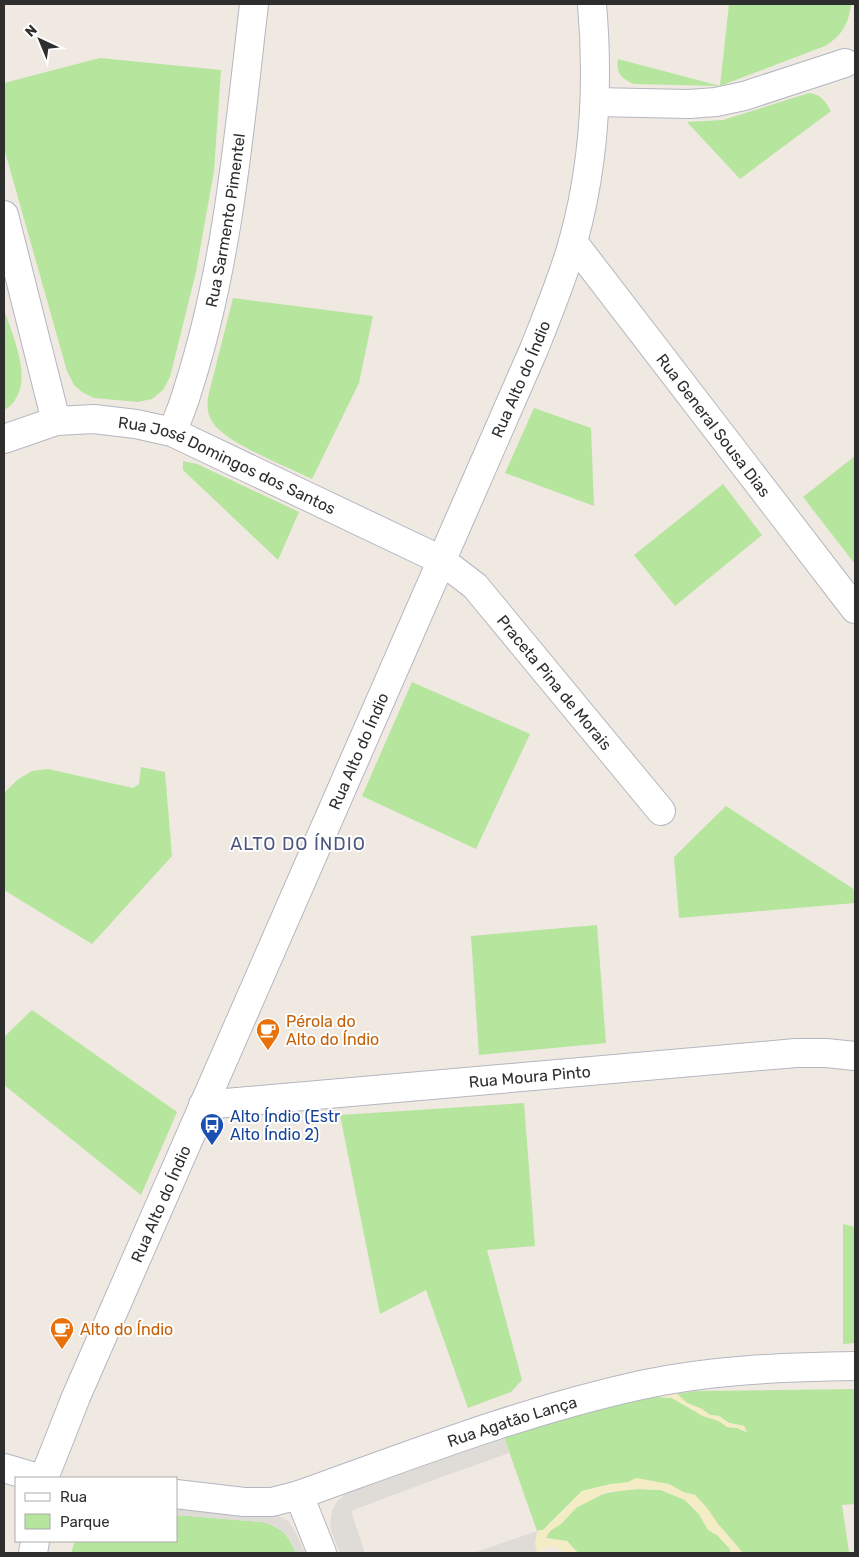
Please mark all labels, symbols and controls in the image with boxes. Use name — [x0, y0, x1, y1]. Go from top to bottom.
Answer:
north arrow — [15, 15, 65, 65]
text: N — [22, 21, 41, 41]
street label: Rua Sarmento Pimentel — [202, 132, 249, 309]
street label: Rua Alto do Índio — [487, 318, 554, 441]
street label: Rua General Sousa Dias — [652, 350, 774, 501]
street label: Rua José Domingos dos Santos — [117, 413, 339, 518]
street label: Praceta Pina de Morais — [493, 611, 616, 754]
street label: Rua Alto do Índio — [325, 690, 393, 813]
district label: ALTO DO ÍNDIO — [230, 833, 366, 855]
place label: Pérola do Alto do Índio — [286, 1012, 379, 1049]
cafe icon: Pérola do Alto do Índio — [255, 1017, 281, 1051]
street label: Rua Moura Pinto — [468, 1062, 592, 1092]
place label: Alto Índio (Estr Alto Índio 2) — [230, 1107, 340, 1144]
bus stop icon: Alto Índio (Estr Alto Índio 2) — [199, 1112, 225, 1146]
street label: Rua Alto do Índio — [127, 1143, 195, 1265]
cafe icon: Alto do Índio — [49, 1316, 75, 1350]
place label: Alto do Índio — [80, 1320, 173, 1339]
street label: Rua Agatão Lança — [445, 1392, 579, 1451]
legend — [15, 1477, 178, 1542]
text: Rua — [60, 1488, 87, 1506]
text: Parque — [60, 1513, 110, 1531]

